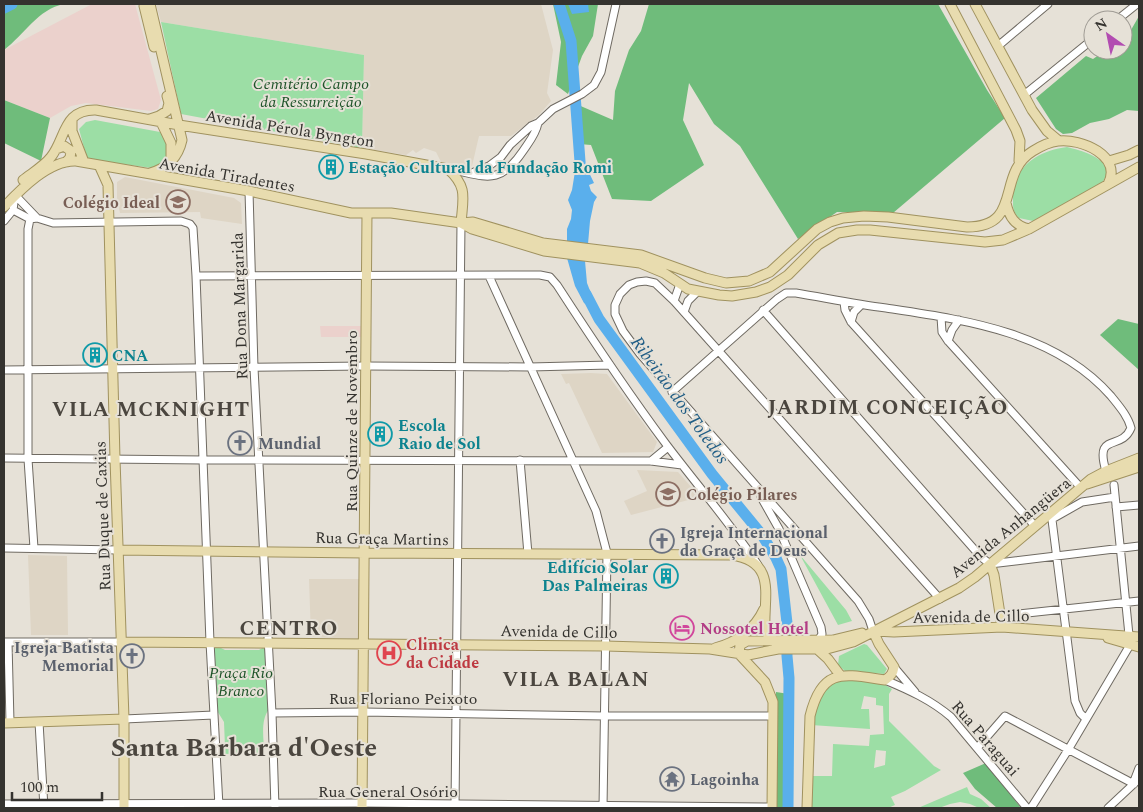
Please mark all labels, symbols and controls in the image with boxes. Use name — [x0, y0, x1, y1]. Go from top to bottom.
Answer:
north arrow — [1083, 10, 1133, 60]
text: N — [1091, 13, 1112, 36]
park label: Cemitério Campo da Ressurreição — [253, 72, 369, 114]
street label: Avenida Pérola Byngton — [204, 104, 376, 154]
street label: Avenida Tiradentes — [157, 151, 297, 199]
building icon: Estação Cultural da Fundação Romi — [318, 154, 344, 180]
place label: Estação Cultural da Fundação Romi — [348, 156, 612, 180]
school or university icon: Colégio Ideal — [165, 189, 191, 215]
place label: Colégio Ideal — [63, 191, 160, 215]
street label: Rua Dona Margarida — [225, 232, 255, 380]
street label: Rua Quinze de Novembro — [340, 330, 364, 512]
water label: Ribeirão dos Toledos — [624, 331, 736, 470]
building icon: CNA — [82, 342, 108, 368]
place label: CNA — [112, 344, 149, 368]
district label: JARDIM CONCEIÇÃO — [768, 392, 1008, 424]
district label: VILA MCKNIGHT — [52, 394, 250, 426]
place label: Escola Raio de Sol — [398, 414, 481, 456]
building icon: Escola Raio de Sol — [367, 421, 393, 447]
church icon: Mundial — [227, 430, 253, 456]
place label: Mundial — [258, 432, 321, 456]
street label: Rua Duque de Caxias — [88, 441, 118, 591]
street label: Avenida Anhangüera — [945, 471, 1076, 584]
school or university icon: Colégio Pilares — [655, 481, 681, 507]
place label: Colégio Pilares — [686, 483, 797, 507]
place label: Igreja Internacional da Graça de Deus — [680, 521, 828, 563]
street label: Rua Graça Martins — [315, 526, 449, 552]
church icon: Igreja Internacional da Graça de Deus — [649, 528, 675, 554]
place label: Edifício Solar Das Palmeiras — [542, 556, 648, 598]
building icon: Edifício Solar Das Palmeiras — [653, 563, 679, 589]
street label: Avenida de Cillo — [912, 604, 1030, 630]
district label: CENTRO — [240, 613, 338, 645]
hotel icon: Nossotel Hotel — [669, 615, 695, 641]
place label: Nossotel Hotel — [700, 617, 809, 641]
street label: Avenida de Cillo — [500, 619, 618, 645]
place label: Clinica da Cidade — [406, 633, 479, 675]
place label: Igreja Batista Memorial — [14, 636, 115, 678]
hospital icon: Clinica da Cidade — [376, 640, 402, 666]
church icon: Igreja Batista Memorial — [119, 643, 145, 669]
park label: Praça Rio Branco — [209, 661, 273, 703]
district label: VILA BALAN — [502, 664, 650, 696]
street label: Rua Floriano Peixoto — [329, 687, 477, 711]
street label: Rua Paraguai — [945, 695, 1025, 782]
district label: Santa Bárbara d'Oeste — [111, 728, 377, 768]
temple icon: Lagoinha — [659, 766, 685, 792]
place label: Lagoinha — [690, 768, 760, 792]
scale bar — [12, 770, 102, 802]
text: 100 m — [20, 776, 59, 799]
street label: Rua General Osório — [318, 780, 458, 804]

